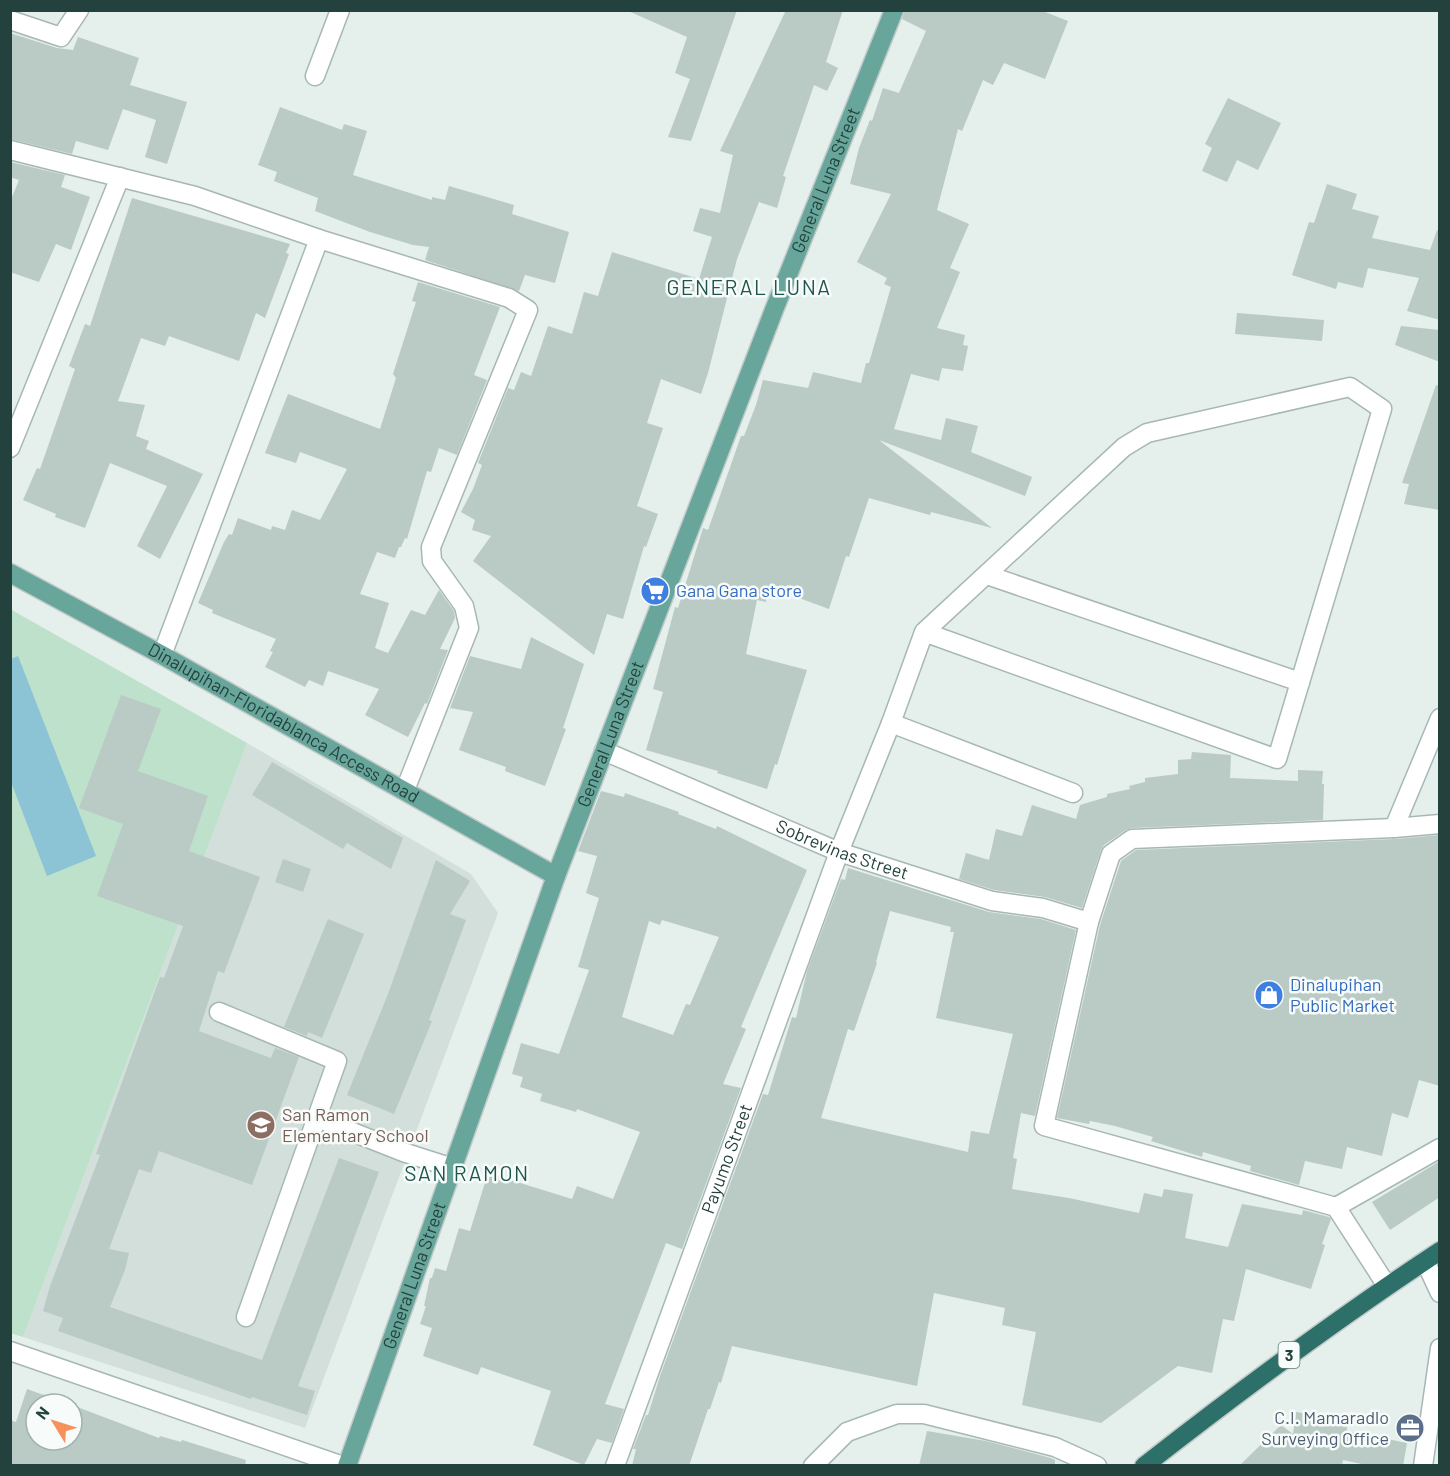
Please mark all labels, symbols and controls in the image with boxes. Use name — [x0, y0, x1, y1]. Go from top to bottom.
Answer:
street label: General Luna Street — [786, 104, 864, 256]
district label: GENERAL LUNA — [666, 274, 832, 299]
supermarket icon: Gana Gana store — [639, 575, 671, 607]
place label: Gana Gana store — [676, 579, 802, 601]
street label: Dinalupihan-Floridablanca Access Road — [145, 638, 423, 807]
street label: General Luna Street — [572, 657, 648, 810]
street label: Sobrevinas Street — [773, 814, 911, 883]
place label: Dinalupihan Public Market — [1290, 973, 1395, 1016]
shop icon: Dinalupihan Public Market — [1253, 979, 1285, 1011]
street label: Payumo Street — [696, 1101, 756, 1216]
place label: San Ramon Elementary School — [282, 1103, 429, 1146]
school or university icon: San Ramon Elementary School — [245, 1109, 277, 1141]
district label: SAN RAMON — [404, 1160, 530, 1185]
street label: General Luna Street — [377, 1199, 450, 1352]
road number: 3 — [1278, 1342, 1300, 1368]
north arrow — [24, 1392, 84, 1452]
text: N — [31, 1402, 53, 1422]
place label: C.I. Mamaradlo Surveying Office — [1261, 1406, 1389, 1449]
office icon: C.I. Mamaradlo Surveying Office — [1394, 1412, 1426, 1444]

